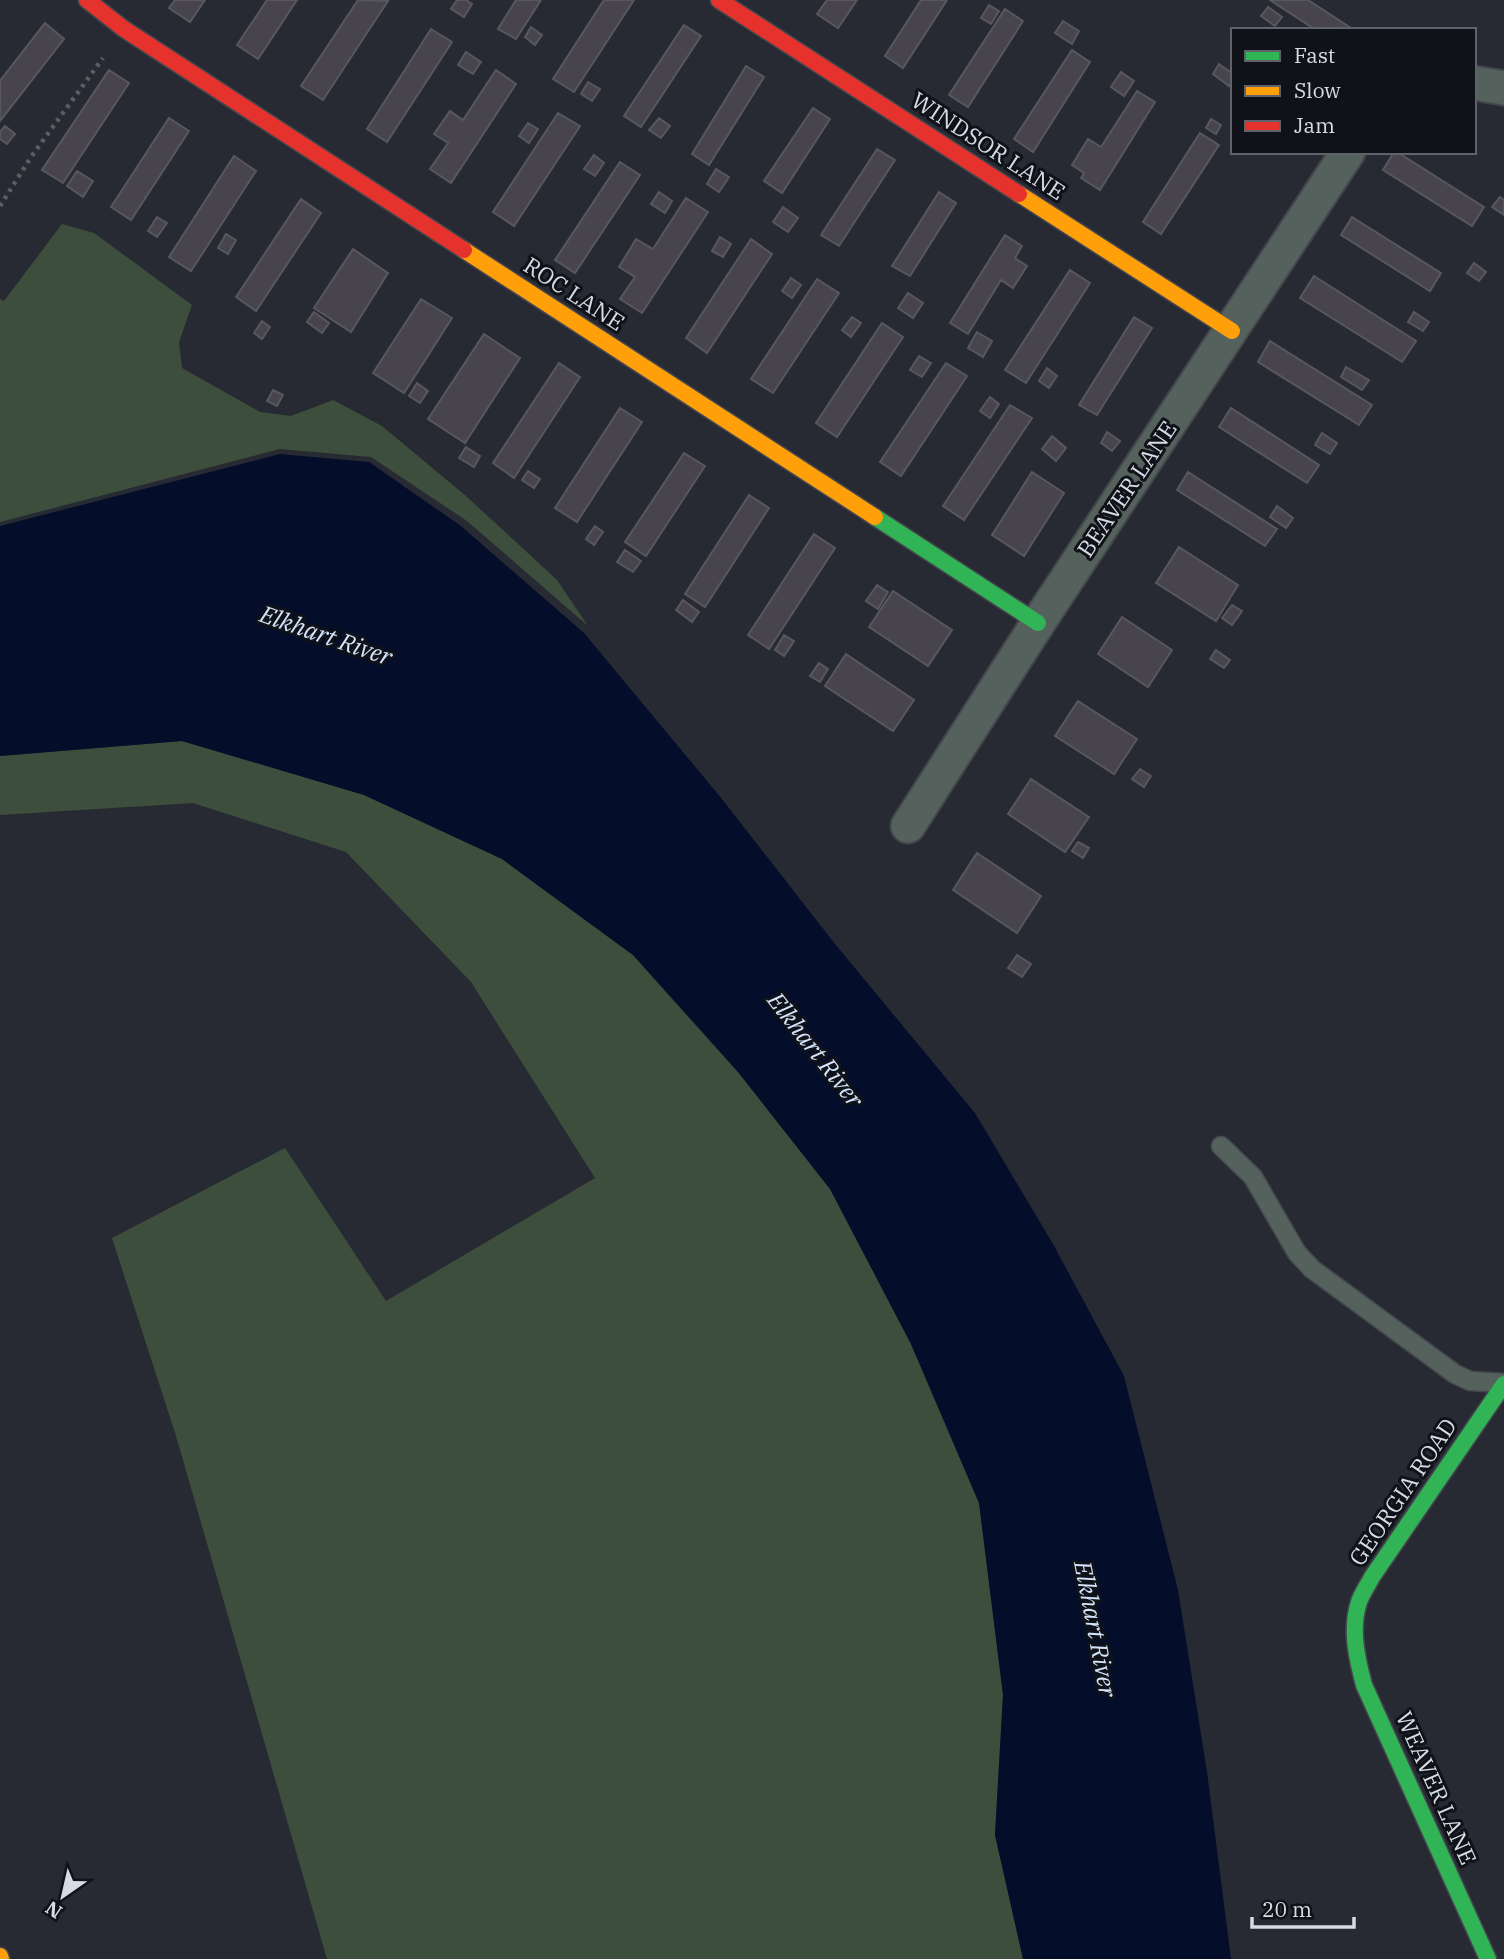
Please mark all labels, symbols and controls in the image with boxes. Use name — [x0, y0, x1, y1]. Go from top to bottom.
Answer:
legend — [1231, 28, 1476, 154]
text: Fast — [1294, 41, 1335, 69]
text: Slow — [1294, 76, 1341, 104]
street label: WINDSOR LANE — [906, 84, 1071, 206]
text: Jam — [1294, 111, 1335, 139]
street label: ROC LANE — [518, 249, 631, 337]
street label: BEAVER LANE — [1070, 415, 1183, 562]
water label: Elkhart River — [255, 597, 398, 673]
water label: Elkhart River — [760, 984, 872, 1115]
street label: GEORGIA ROAD — [1342, 1412, 1463, 1571]
water label: Elkhart River — [1067, 1557, 1125, 1701]
street label: WEAVER LANE — [1390, 1706, 1484, 1869]
north arrow — [28, 1861, 98, 1931]
scale bar — [1252, 1885, 1354, 1929]
text: 20 m — [1262, 1895, 1312, 1923]
text: N — [41, 1896, 66, 1924]

